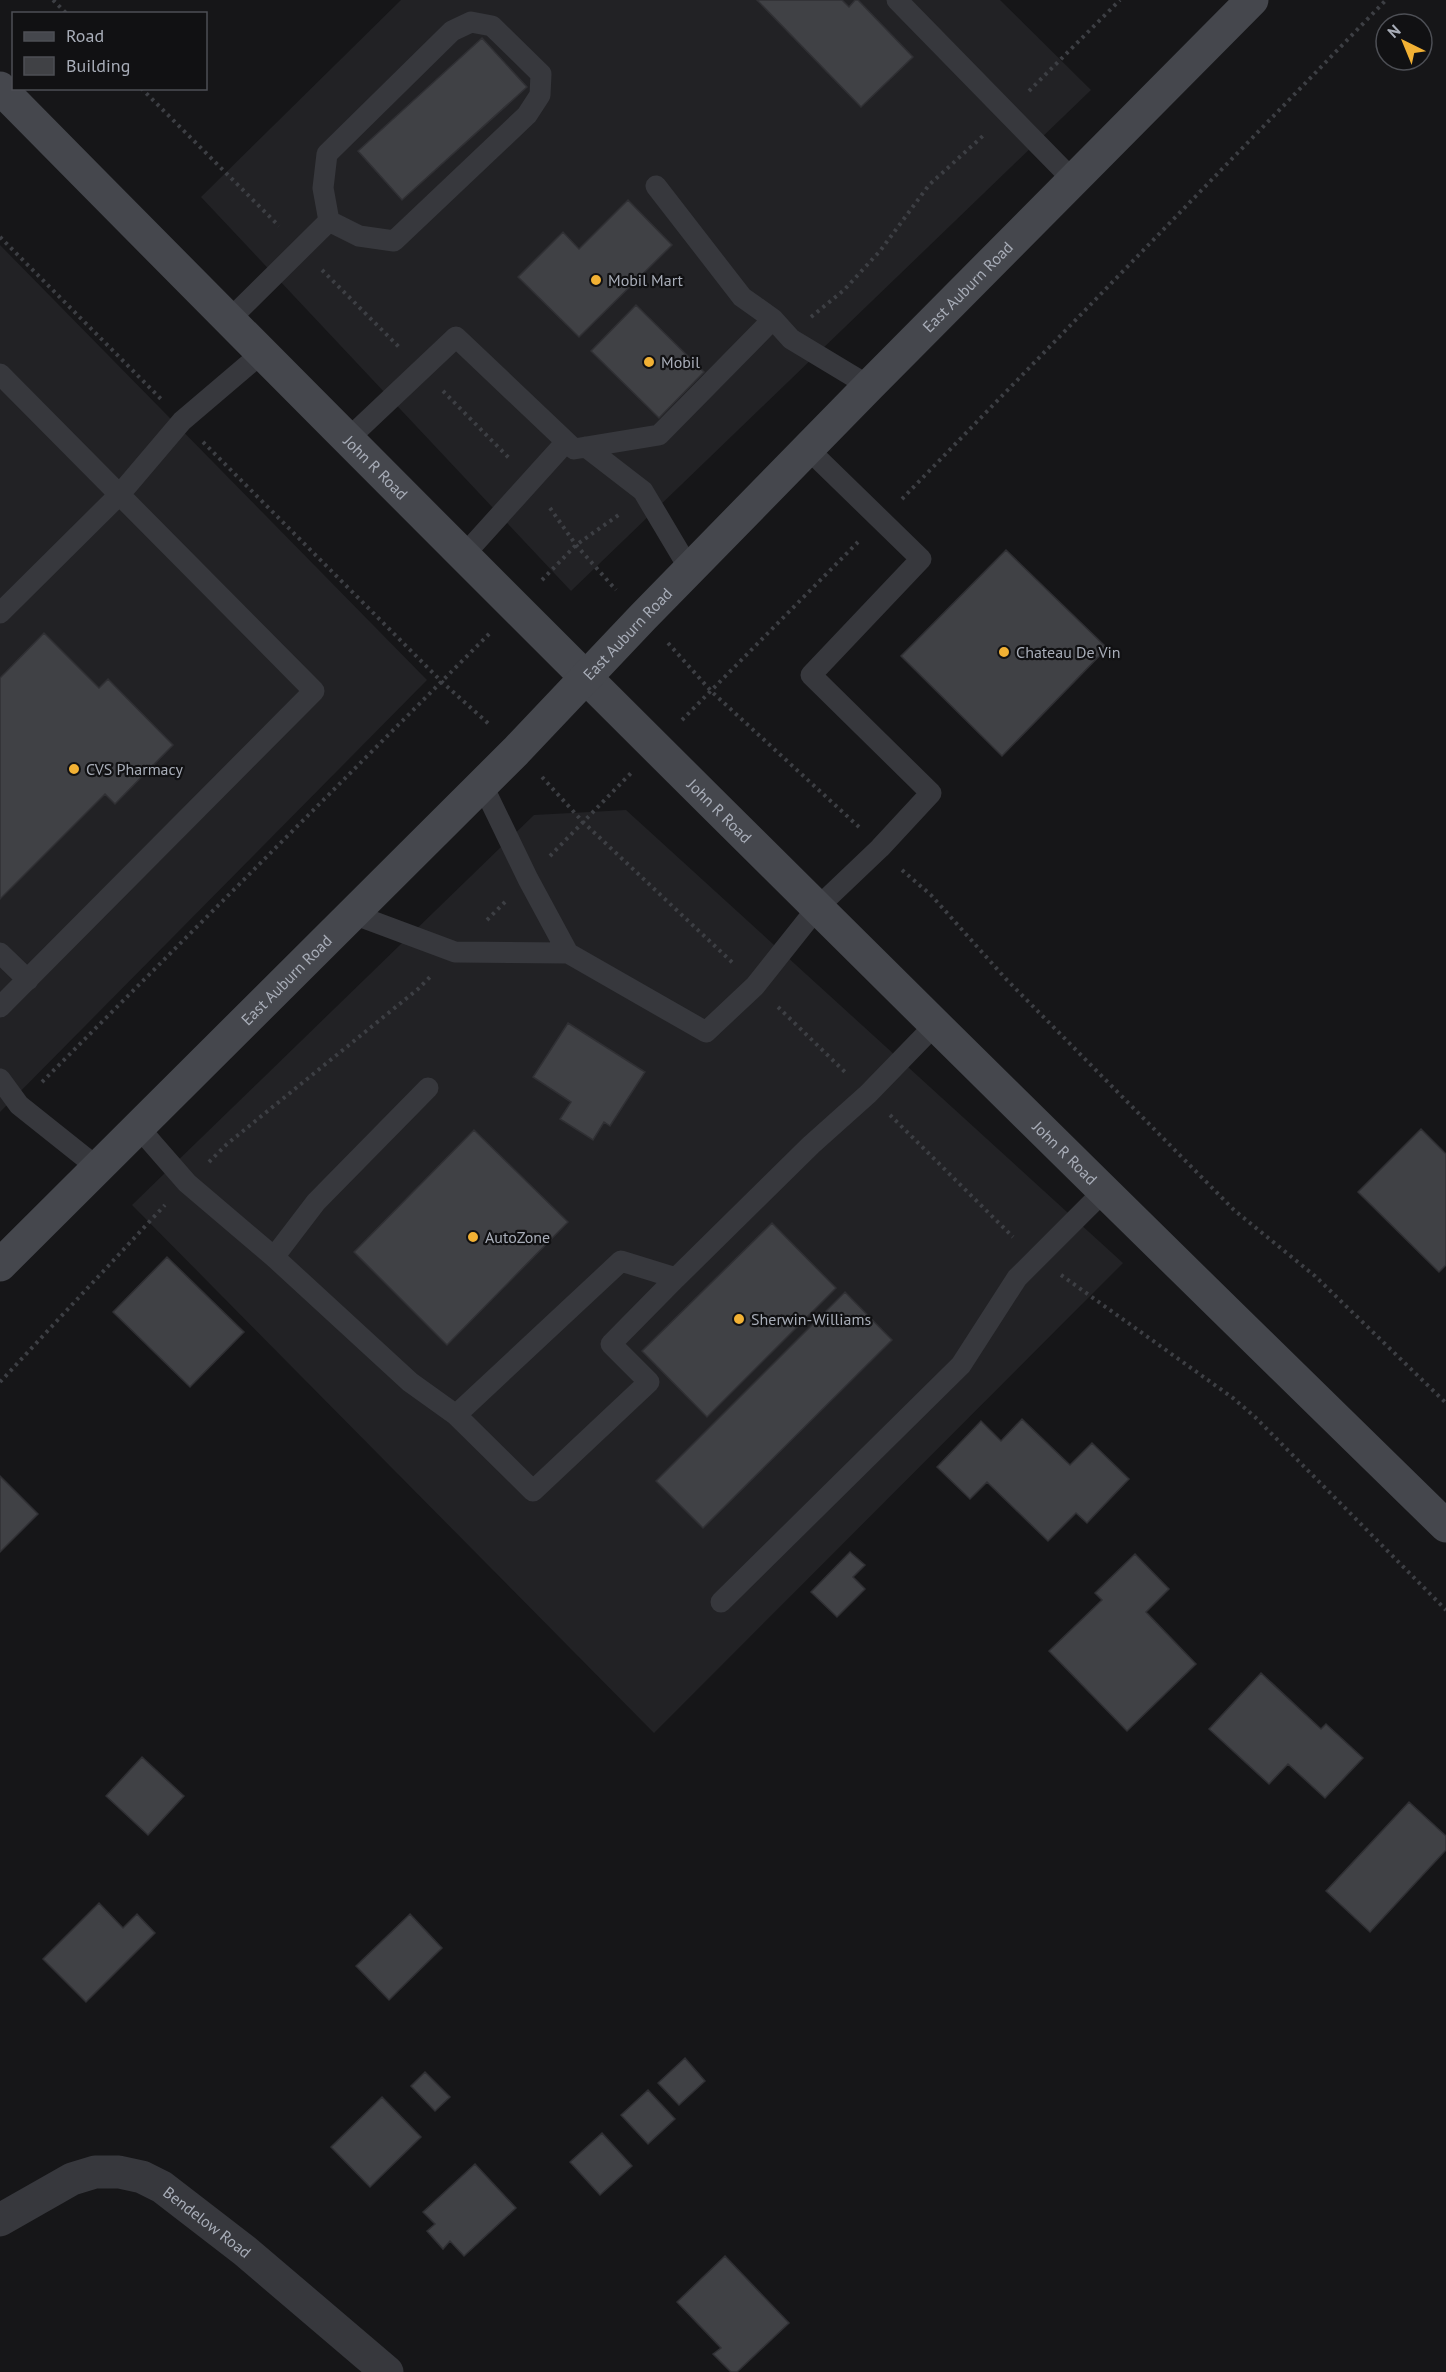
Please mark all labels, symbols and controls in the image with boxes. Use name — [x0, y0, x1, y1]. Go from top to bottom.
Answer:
legend — [12, 12, 207, 90]
north arrow — [1374, 12, 1434, 72]
text: N — [1383, 20, 1404, 42]
text: Road — [66, 24, 104, 47]
text: Building — [66, 54, 130, 77]
street label: East Auburn Road — [918, 237, 1017, 336]
place label: Mobil Mart — [608, 270, 684, 290]
marker: Mobil Mart — [589, 273, 603, 287]
place label: Mobil — [661, 352, 700, 372]
marker: Mobil — [642, 355, 656, 369]
street label: John R Road — [339, 430, 412, 504]
street label: East Auburn Road — [579, 583, 676, 684]
place label: Chateau De Vin — [1016, 642, 1121, 662]
marker: Chateau De Vin — [997, 645, 1011, 659]
place label: CVS Pharmacy — [86, 759, 184, 779]
marker: CVS Pharmacy — [67, 762, 81, 776]
street label: John R Road — [683, 774, 756, 847]
street label: East Auburn Road — [237, 930, 336, 1029]
street label: John R Road — [1028, 1116, 1102, 1189]
place label: AutoZone — [485, 1227, 550, 1247]
marker: AutoZone — [466, 1230, 480, 1244]
place label: Sherwin-Williams — [751, 1309, 871, 1329]
marker: Sherwin-Williams — [732, 1312, 746, 1326]
street label: Bendelow Road — [159, 2182, 255, 2262]

